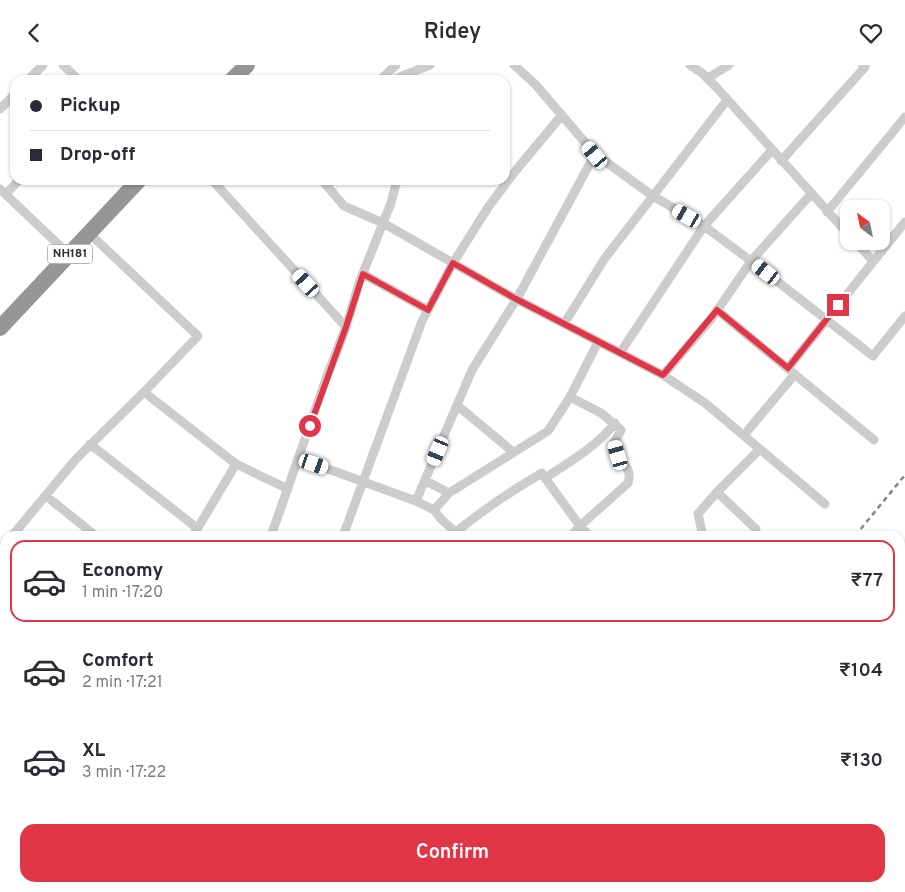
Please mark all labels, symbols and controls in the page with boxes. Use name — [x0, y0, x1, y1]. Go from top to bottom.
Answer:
icon: back — [20, 19, 48, 47]
text: Ridey — [424, 19, 481, 46]
icon: heart — [857, 19, 885, 47]
text: Pickup — [60, 94, 120, 118]
car — [579, 139, 610, 171]
text: Drop-off — [60, 143, 135, 167]
north arrow — [840, 200, 890, 250]
map controls — [840, 200, 890, 250]
car — [670, 202, 703, 230]
road number: NH181 — [48, 245, 92, 263]
car — [749, 257, 782, 287]
car — [290, 267, 321, 299]
route end — [827, 294, 849, 316]
route start — [299, 415, 321, 437]
car — [425, 434, 450, 468]
car — [606, 439, 629, 471]
car — [297, 452, 330, 476]
icon: car — [22, 559, 67, 604]
text: Economy — [82, 559, 163, 583]
text: ₹77 — [850, 569, 883, 593]
text: 1 min · 17:20 — [82, 583, 163, 603]
icon: car — [22, 649, 67, 694]
text: Comfort — [82, 649, 154, 673]
text: ₹104 — [839, 659, 883, 683]
text: 2 min · 17:21 — [82, 673, 163, 693]
icon: car — [22, 739, 67, 784]
text: XL — [82, 739, 105, 763]
text: ₹130 — [840, 749, 883, 773]
text: 3 min · 17:22 — [82, 763, 166, 783]
button: Confirm — [20, 824, 885, 882]

